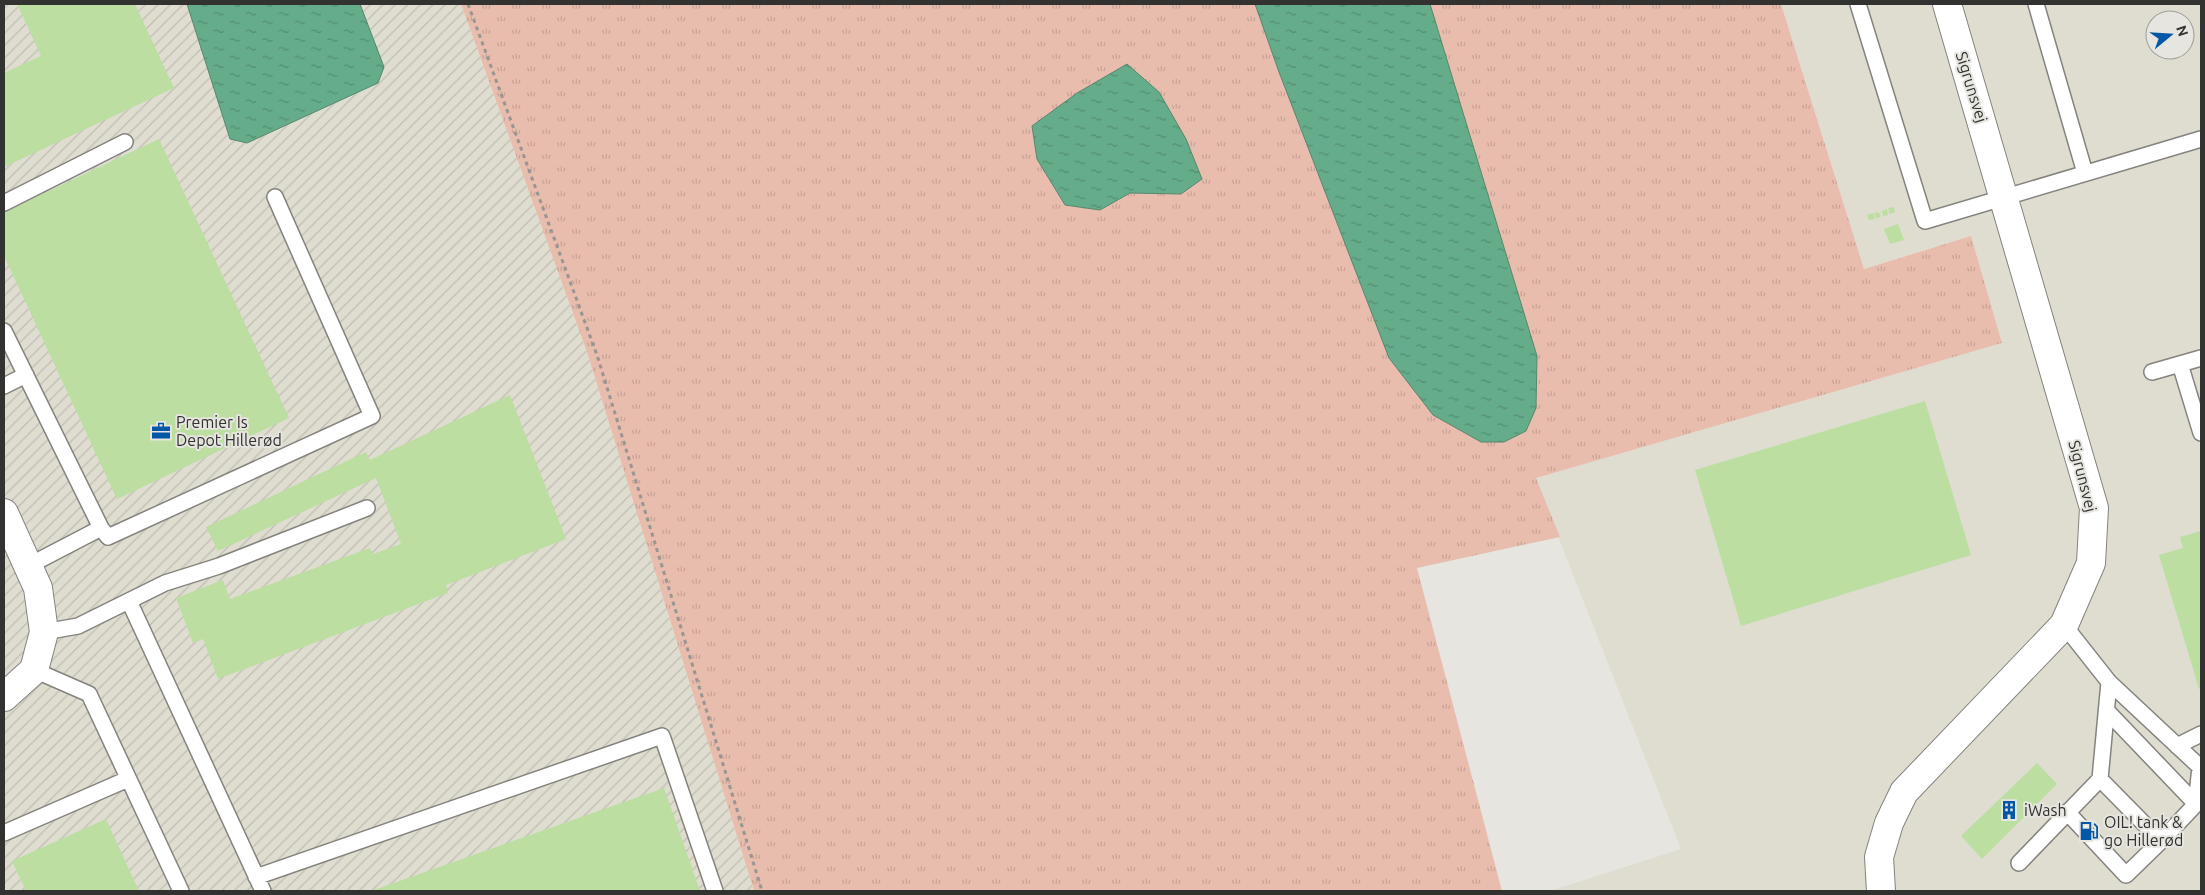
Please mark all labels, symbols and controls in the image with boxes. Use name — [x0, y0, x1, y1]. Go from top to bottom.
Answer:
north arrow — [2145, 10, 2195, 60]
text: N — [2173, 24, 2192, 38]
street label: Sigrunsvej — [1953, 49, 1991, 125]
place label: Premier Is Depot Hillerød — [176, 413, 282, 449]
office icon: Premier Is Depot Hillerød — [150, 420, 172, 442]
street label: Sigrunsvej — [2065, 438, 2101, 514]
building icon: iWash — [1998, 799, 2020, 821]
place label: iWash — [2024, 801, 2067, 819]
place label: OIL! tank & go Hillerød — [2104, 813, 2183, 849]
fuel station icon: OIL! tank & go Hillerød — [2078, 820, 2100, 842]

